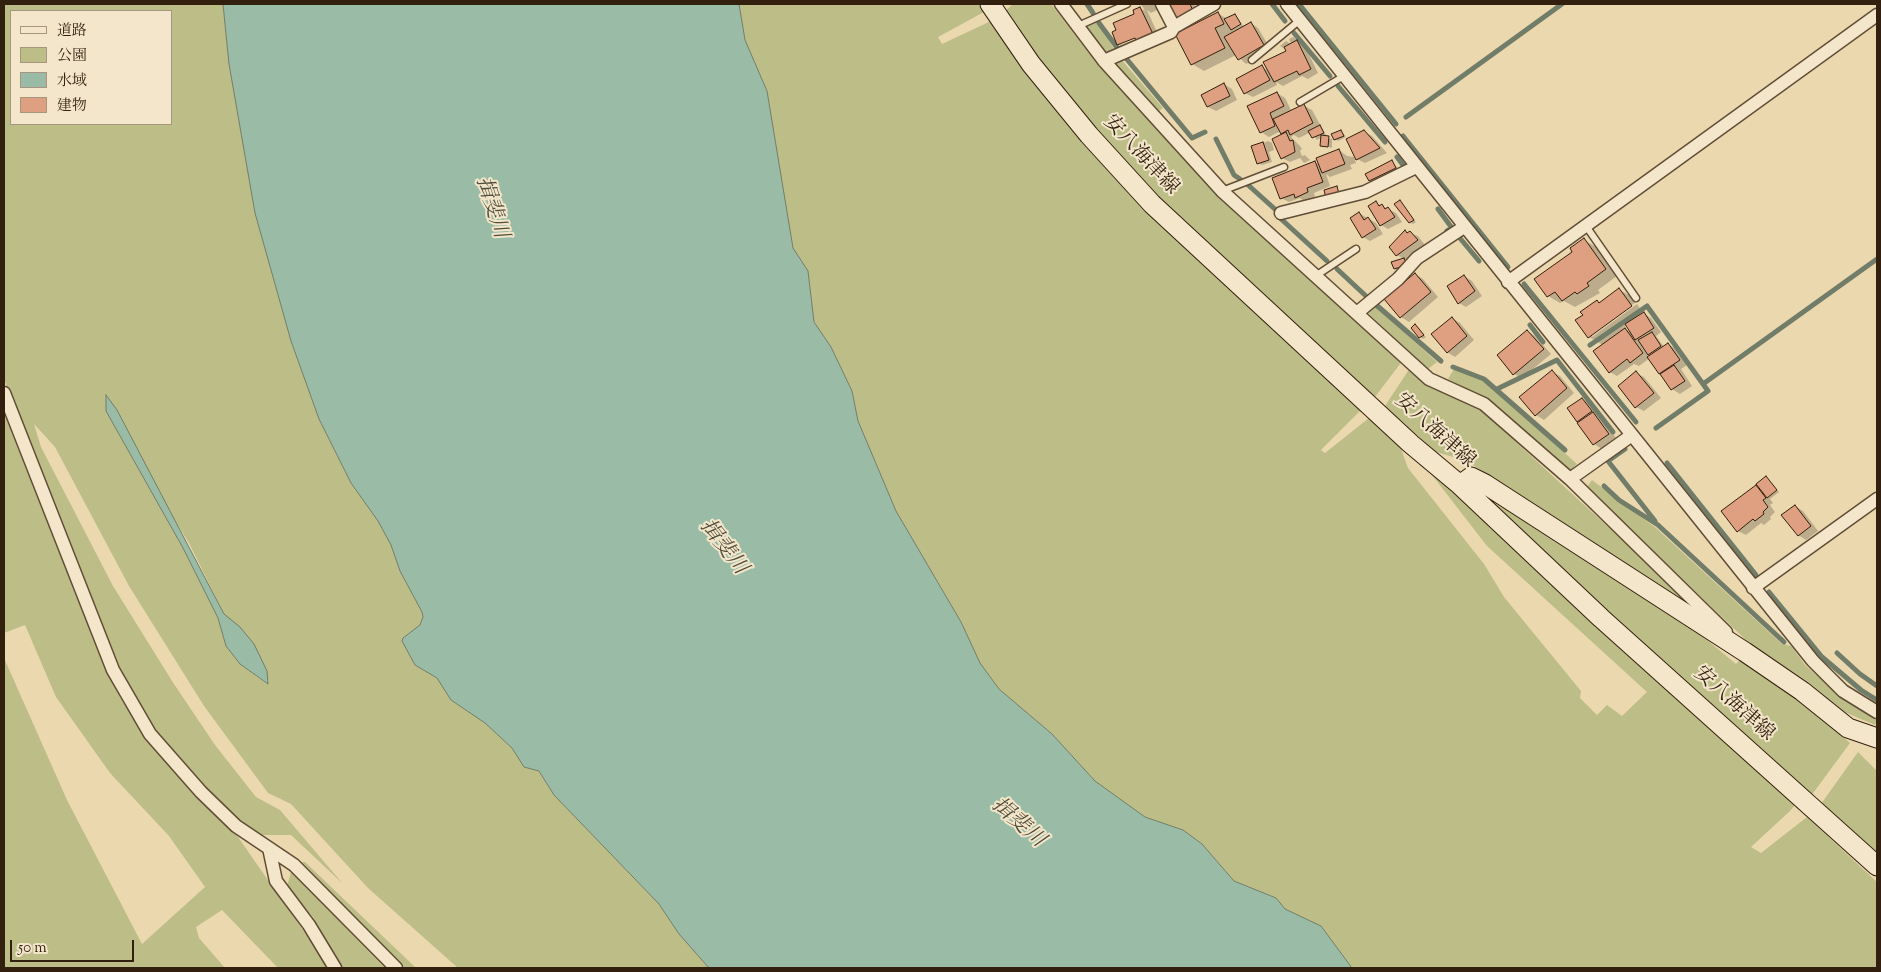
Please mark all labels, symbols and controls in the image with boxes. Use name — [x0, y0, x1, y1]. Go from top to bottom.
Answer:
legend — [10, 10, 172, 125]
text: 道路 — [57, 21, 87, 42]
text: 公園 — [57, 46, 87, 67]
text: 水域 — [57, 71, 87, 92]
text: 建物 — [57, 96, 87, 117]
street label: 安八海津線 — [1097, 111, 1183, 201]
water label: 揖斐川 — [468, 174, 512, 242]
street label: 安八海津線 — [1389, 390, 1479, 474]
water label: 揖斐川 — [693, 515, 751, 581]
street label: 安八海津線 — [1688, 663, 1778, 747]
water label: 揖斐川 — [985, 794, 1049, 854]
scale bar — [12, 930, 136, 962]
text: 50 m — [18, 938, 47, 959]

